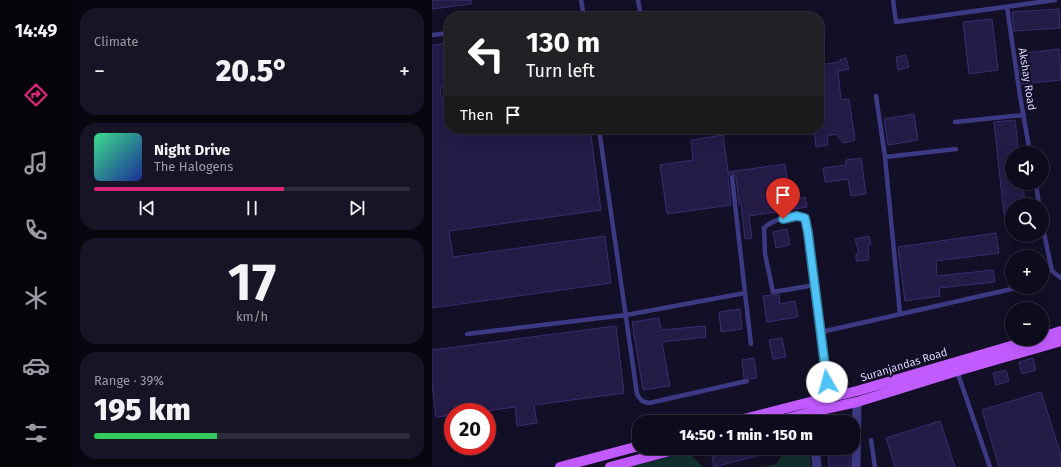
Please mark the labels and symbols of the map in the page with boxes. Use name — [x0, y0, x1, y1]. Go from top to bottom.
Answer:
street label: Akshay Road — [1016, 47, 1038, 111]
pin — [766, 178, 800, 219]
street label: Suranjandas Road — [859, 346, 949, 384]
position arrow — [806, 361, 848, 403]
speed limit sign: 20 — [444, 403, 496, 455]

